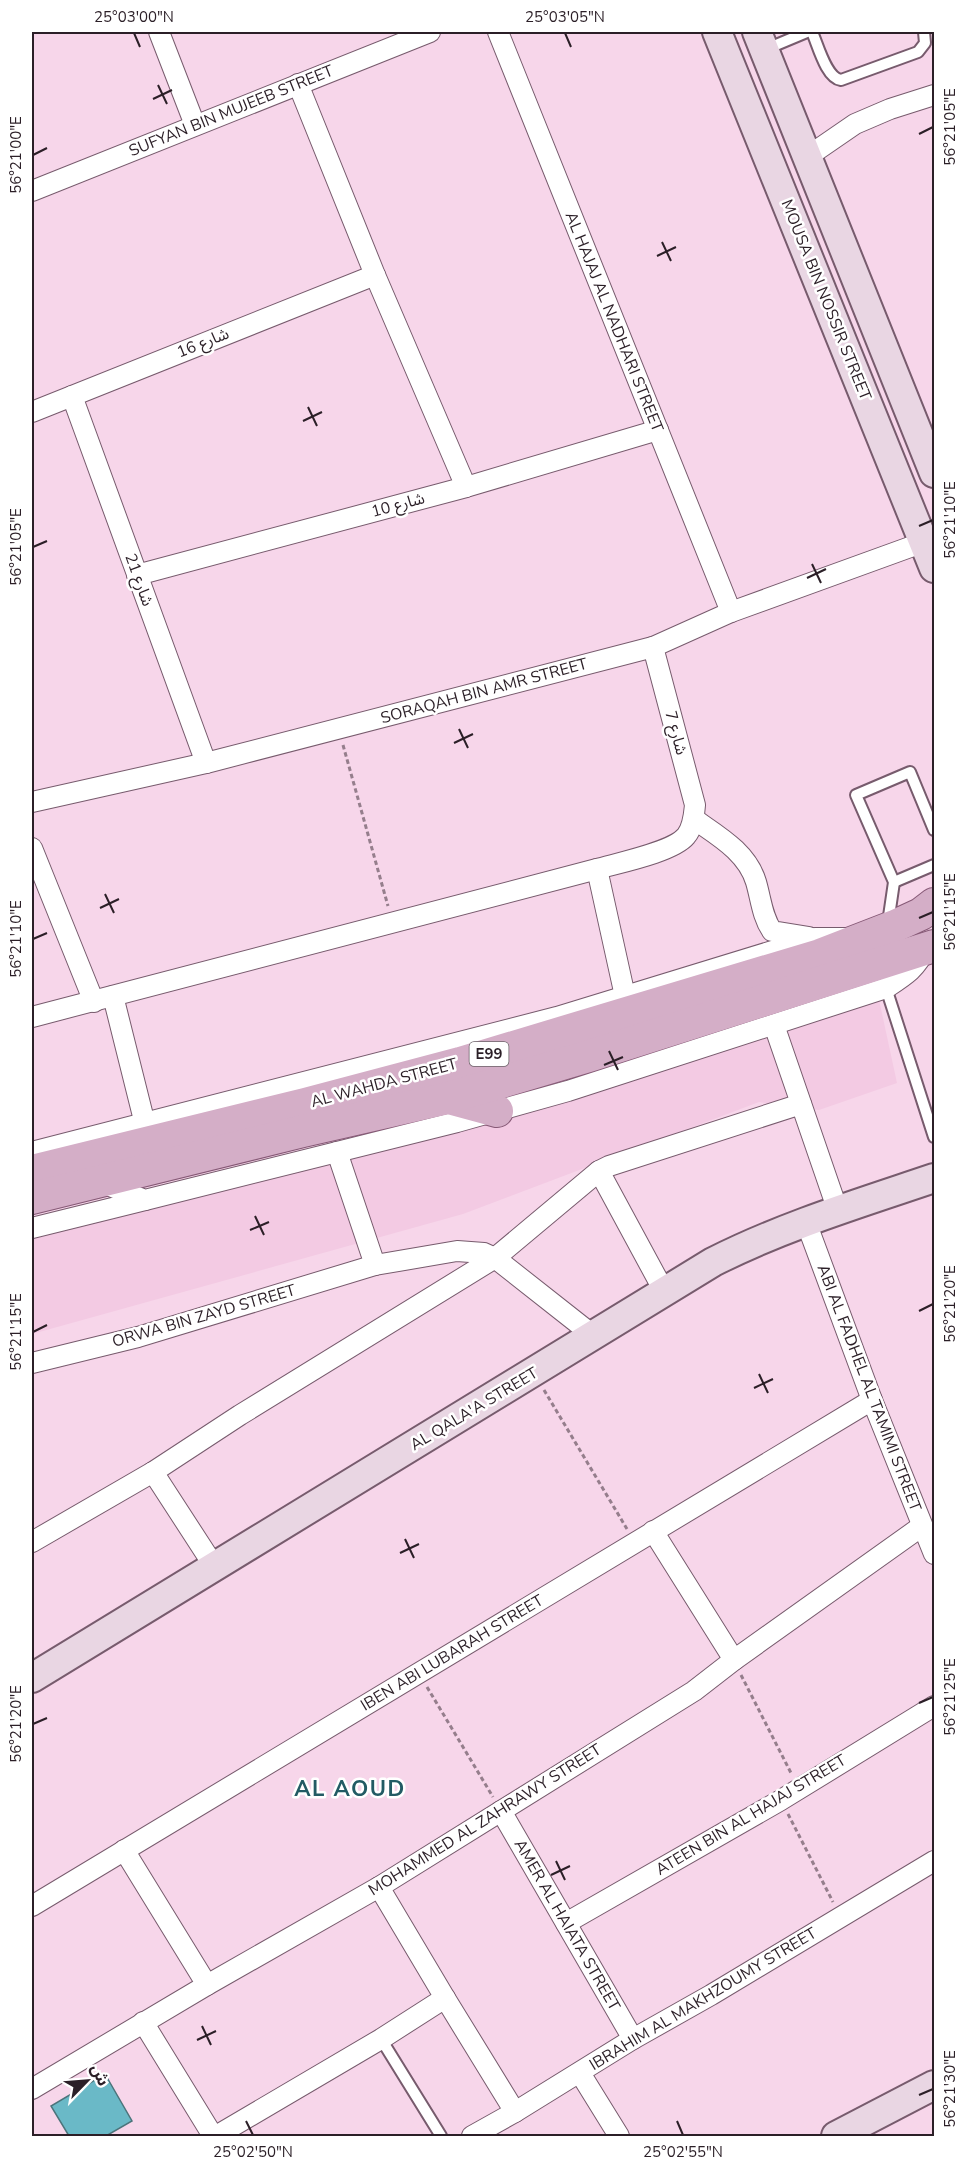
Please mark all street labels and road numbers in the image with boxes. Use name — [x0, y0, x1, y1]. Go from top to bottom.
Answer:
street label: SUFYAN BIN MUJEEB STREET — [125, 60, 337, 162]
street label: MOUSA BIN NOSSIR STREET — [776, 196, 877, 404]
street label: AL HAJAJ AL NADHARI STREET — [560, 209, 668, 436]
street label: شارع 16 — [174, 323, 233, 364]
street label: شارع 10 — [369, 487, 427, 524]
street label: شارع 21 — [118, 551, 159, 610]
street label: SORAQAH BIN AMR STREET — [378, 653, 590, 729]
street label: شارع 7 — [659, 708, 692, 758]
road number: E99 — [470, 1042, 508, 1066]
street label: AL WAHDA STREET — [308, 1053, 460, 1113]
street label: ABI AL FADHEL AL TAMIMI STREET — [812, 1261, 927, 1515]
street label: ORWA BIN ZAYD STREET — [110, 1279, 299, 1353]
street label: AL QALA'A STREET — [406, 1362, 542, 1456]
street label: IBEN ABI LUBARAH STREET — [356, 1589, 548, 1716]
street label: MOHAMMED AL ZAHRAWY STREET — [364, 1739, 606, 1901]
street label: ATEEN BIN AL HAJAJ STREET — [652, 1749, 851, 1881]
street label: AMER AL HAIATA STREET — [509, 1835, 625, 2015]
street label: IBRAHIM AL MAKHZOUMY STREET — [585, 1922, 821, 2076]

